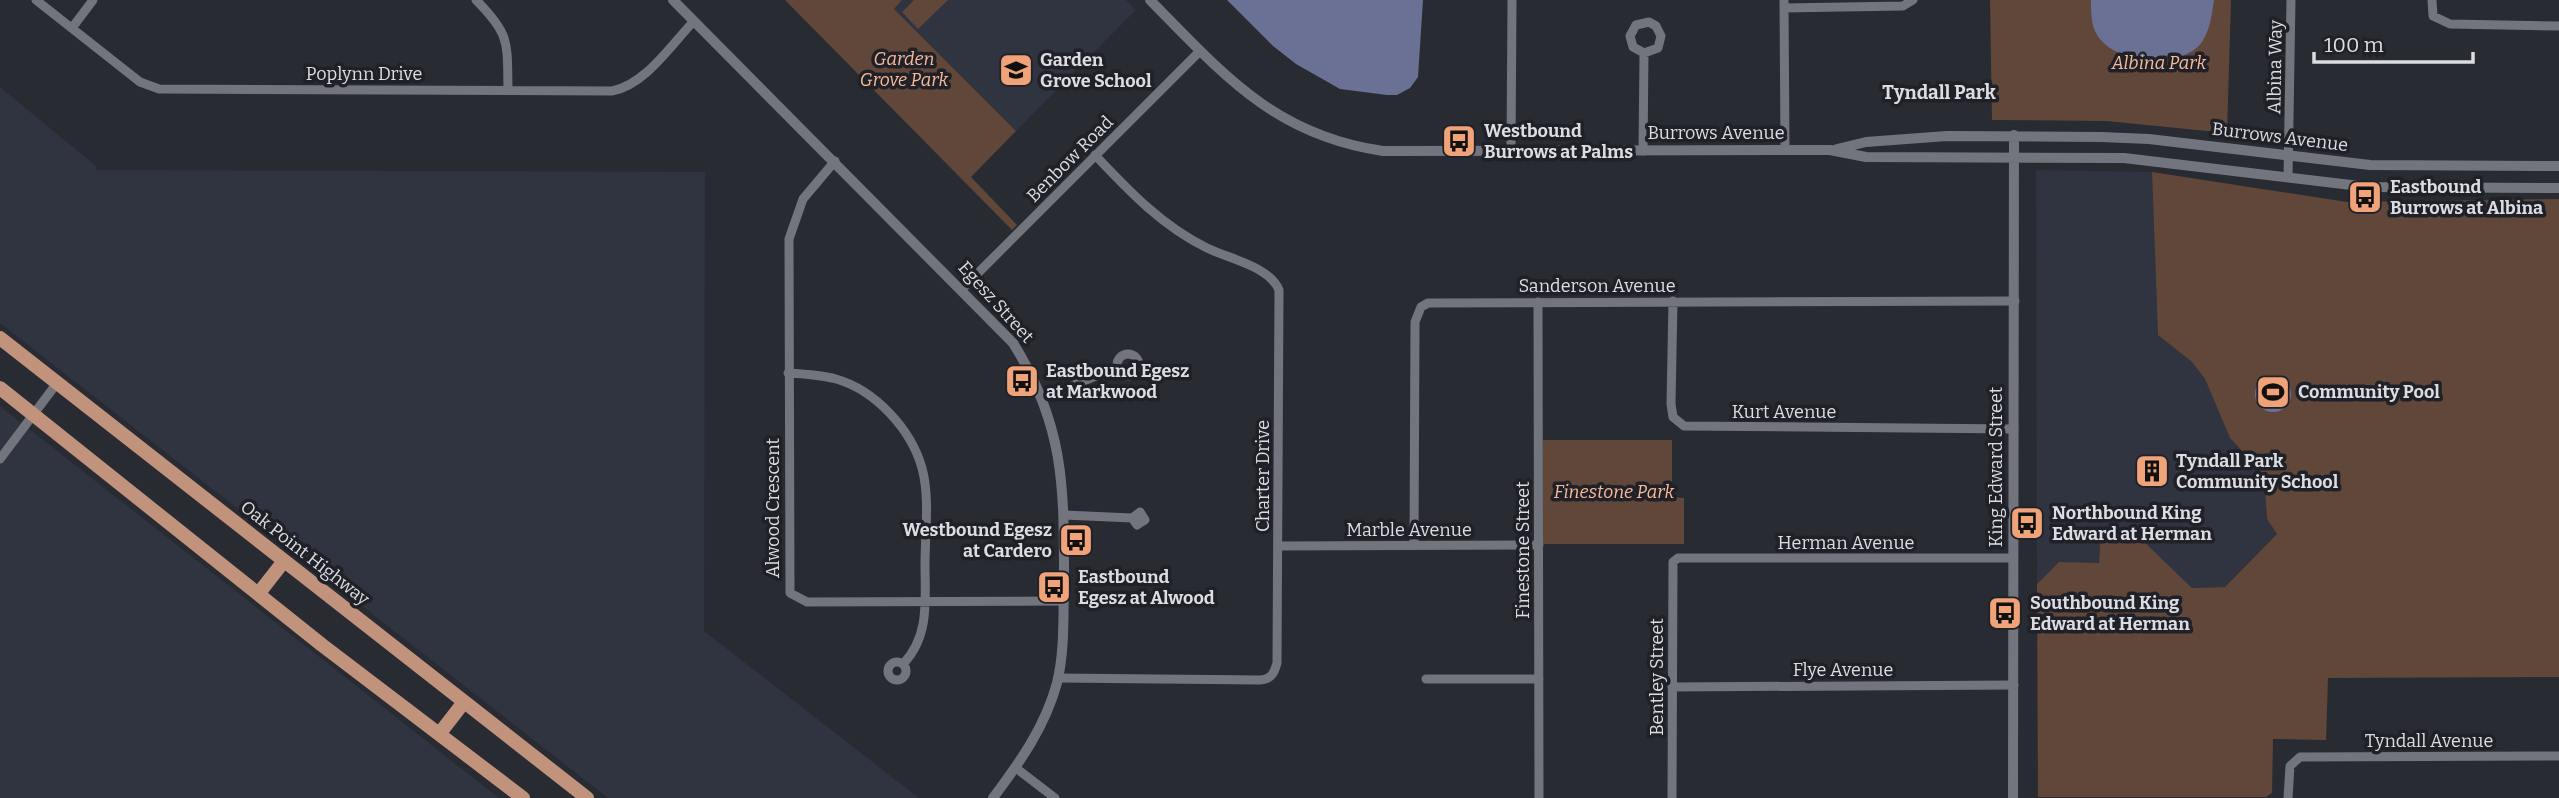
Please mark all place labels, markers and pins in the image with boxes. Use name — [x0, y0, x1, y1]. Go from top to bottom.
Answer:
place label: Garden Grove School — [1040, 49, 1152, 92]
school or university icon: Garden Grove School — [997, 51, 1035, 89]
place label: Westbound Burrows at Palms — [1484, 120, 1633, 163]
bus stop icon: Westbound Burrows at Palms — [1440, 122, 1478, 160]
place label: Eastbound Burrows at Albina — [2390, 176, 2543, 219]
bus stop icon: Eastbound Burrows at Albina — [2346, 178, 2384, 216]
place label: Eastbound Egesz at Markwood — [1046, 360, 1189, 403]
bus stop icon: Eastbound Egesz at Markwood — [1003, 362, 1041, 400]
sports icon: Community Pool — [2254, 373, 2292, 411]
place label: Community Pool — [2298, 381, 2440, 403]
place label: Tyndall Park Community School — [2176, 450, 2339, 493]
building icon: Tyndall Park Community School — [2133, 452, 2171, 490]
place label: Northbound King Edward at Herman — [2052, 502, 2212, 545]
bus stop icon: Northbound King Edward at Herman — [2008, 504, 2046, 542]
place label: Westbound Egesz at Cardero — [902, 519, 1052, 562]
bus stop icon: Westbound Egesz at Cardero — [1057, 521, 1095, 559]
place label: Eastbound Egesz at Alwood — [1078, 566, 1215, 609]
bus stop icon: Eastbound Egesz at Alwood — [1035, 568, 1073, 606]
place label: Southbound King Edward at Herman — [2030, 592, 2190, 635]
bus stop icon: Southbound King Edward at Herman — [1986, 594, 2024, 632]

